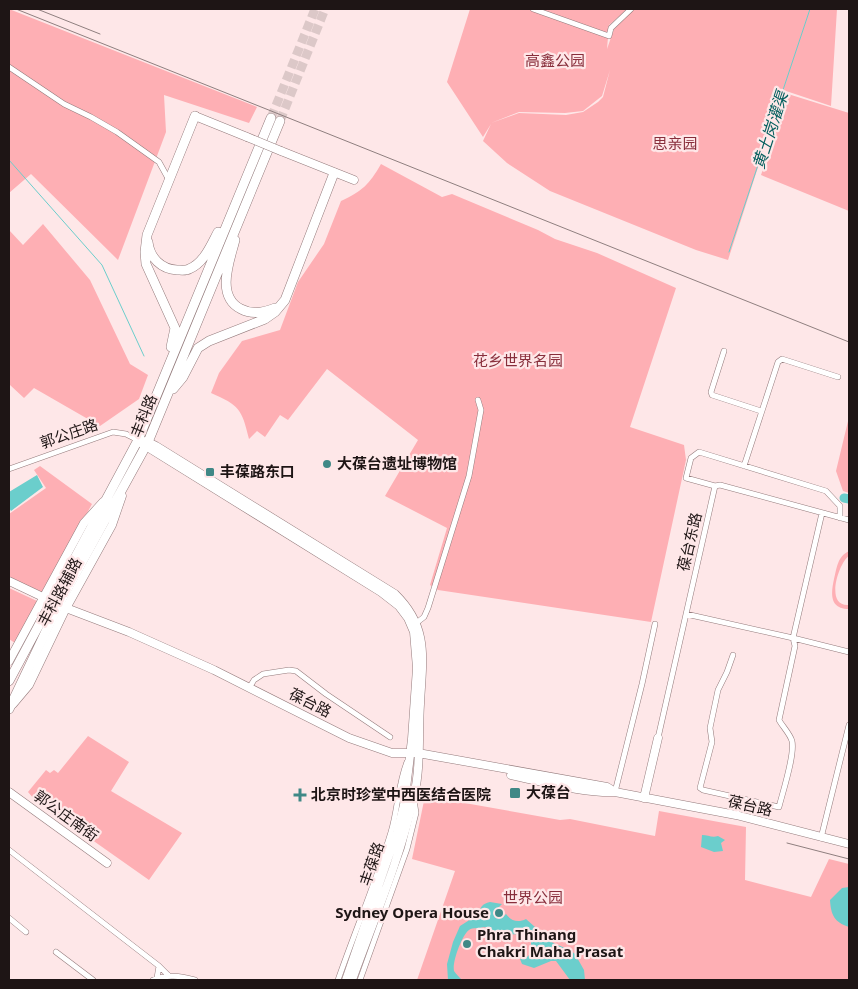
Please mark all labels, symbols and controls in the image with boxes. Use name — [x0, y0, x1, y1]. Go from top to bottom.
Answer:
park label: 高鑫公园 — [525, 50, 585, 70]
water label: 黄土岗灌渠 — [747, 87, 793, 171]
park label: 思亲园 — [652, 133, 698, 153]
park label: 花乡世界名园 — [473, 350, 563, 370]
street label: 丰科路 — [125, 391, 161, 440]
street label: 郭公庄路 — [37, 414, 100, 452]
place label: 大葆台遗址博物馆 — [337, 453, 457, 473]
marker: 大葆台遗址博物馆 — [321, 458, 333, 470]
place label: 丰葆路东口 — [220, 461, 295, 481]
marker: 丰葆路东口 — [204, 466, 216, 478]
street label: 葆台东路 — [673, 510, 706, 573]
street label: 丰科路辅路 — [33, 554, 86, 629]
street label: 葆台路 — [286, 683, 335, 721]
place label: 大葆台 — [526, 782, 571, 802]
place label: 北京时珍堂中西医结合医院 — [311, 784, 491, 804]
street label: 郭公庄南街 — [30, 785, 103, 845]
marker: 大葆台 — [508, 786, 522, 800]
marker: 北京时珍堂中西医结合医院 — [293, 788, 307, 802]
street label: 葆台路 — [726, 790, 774, 820]
street label: 丰葆路 — [354, 839, 388, 888]
park label: 世界公园 — [503, 887, 563, 907]
place label: Sydney Opera House — [335, 902, 489, 922]
marker: Sydney Opera House — [493, 907, 505, 919]
place label: Phra Thinang Chakri Maha Prasat — [477, 924, 624, 961]
marker: Phra Thinang Chakri Maha Prasat — [461, 938, 473, 950]

